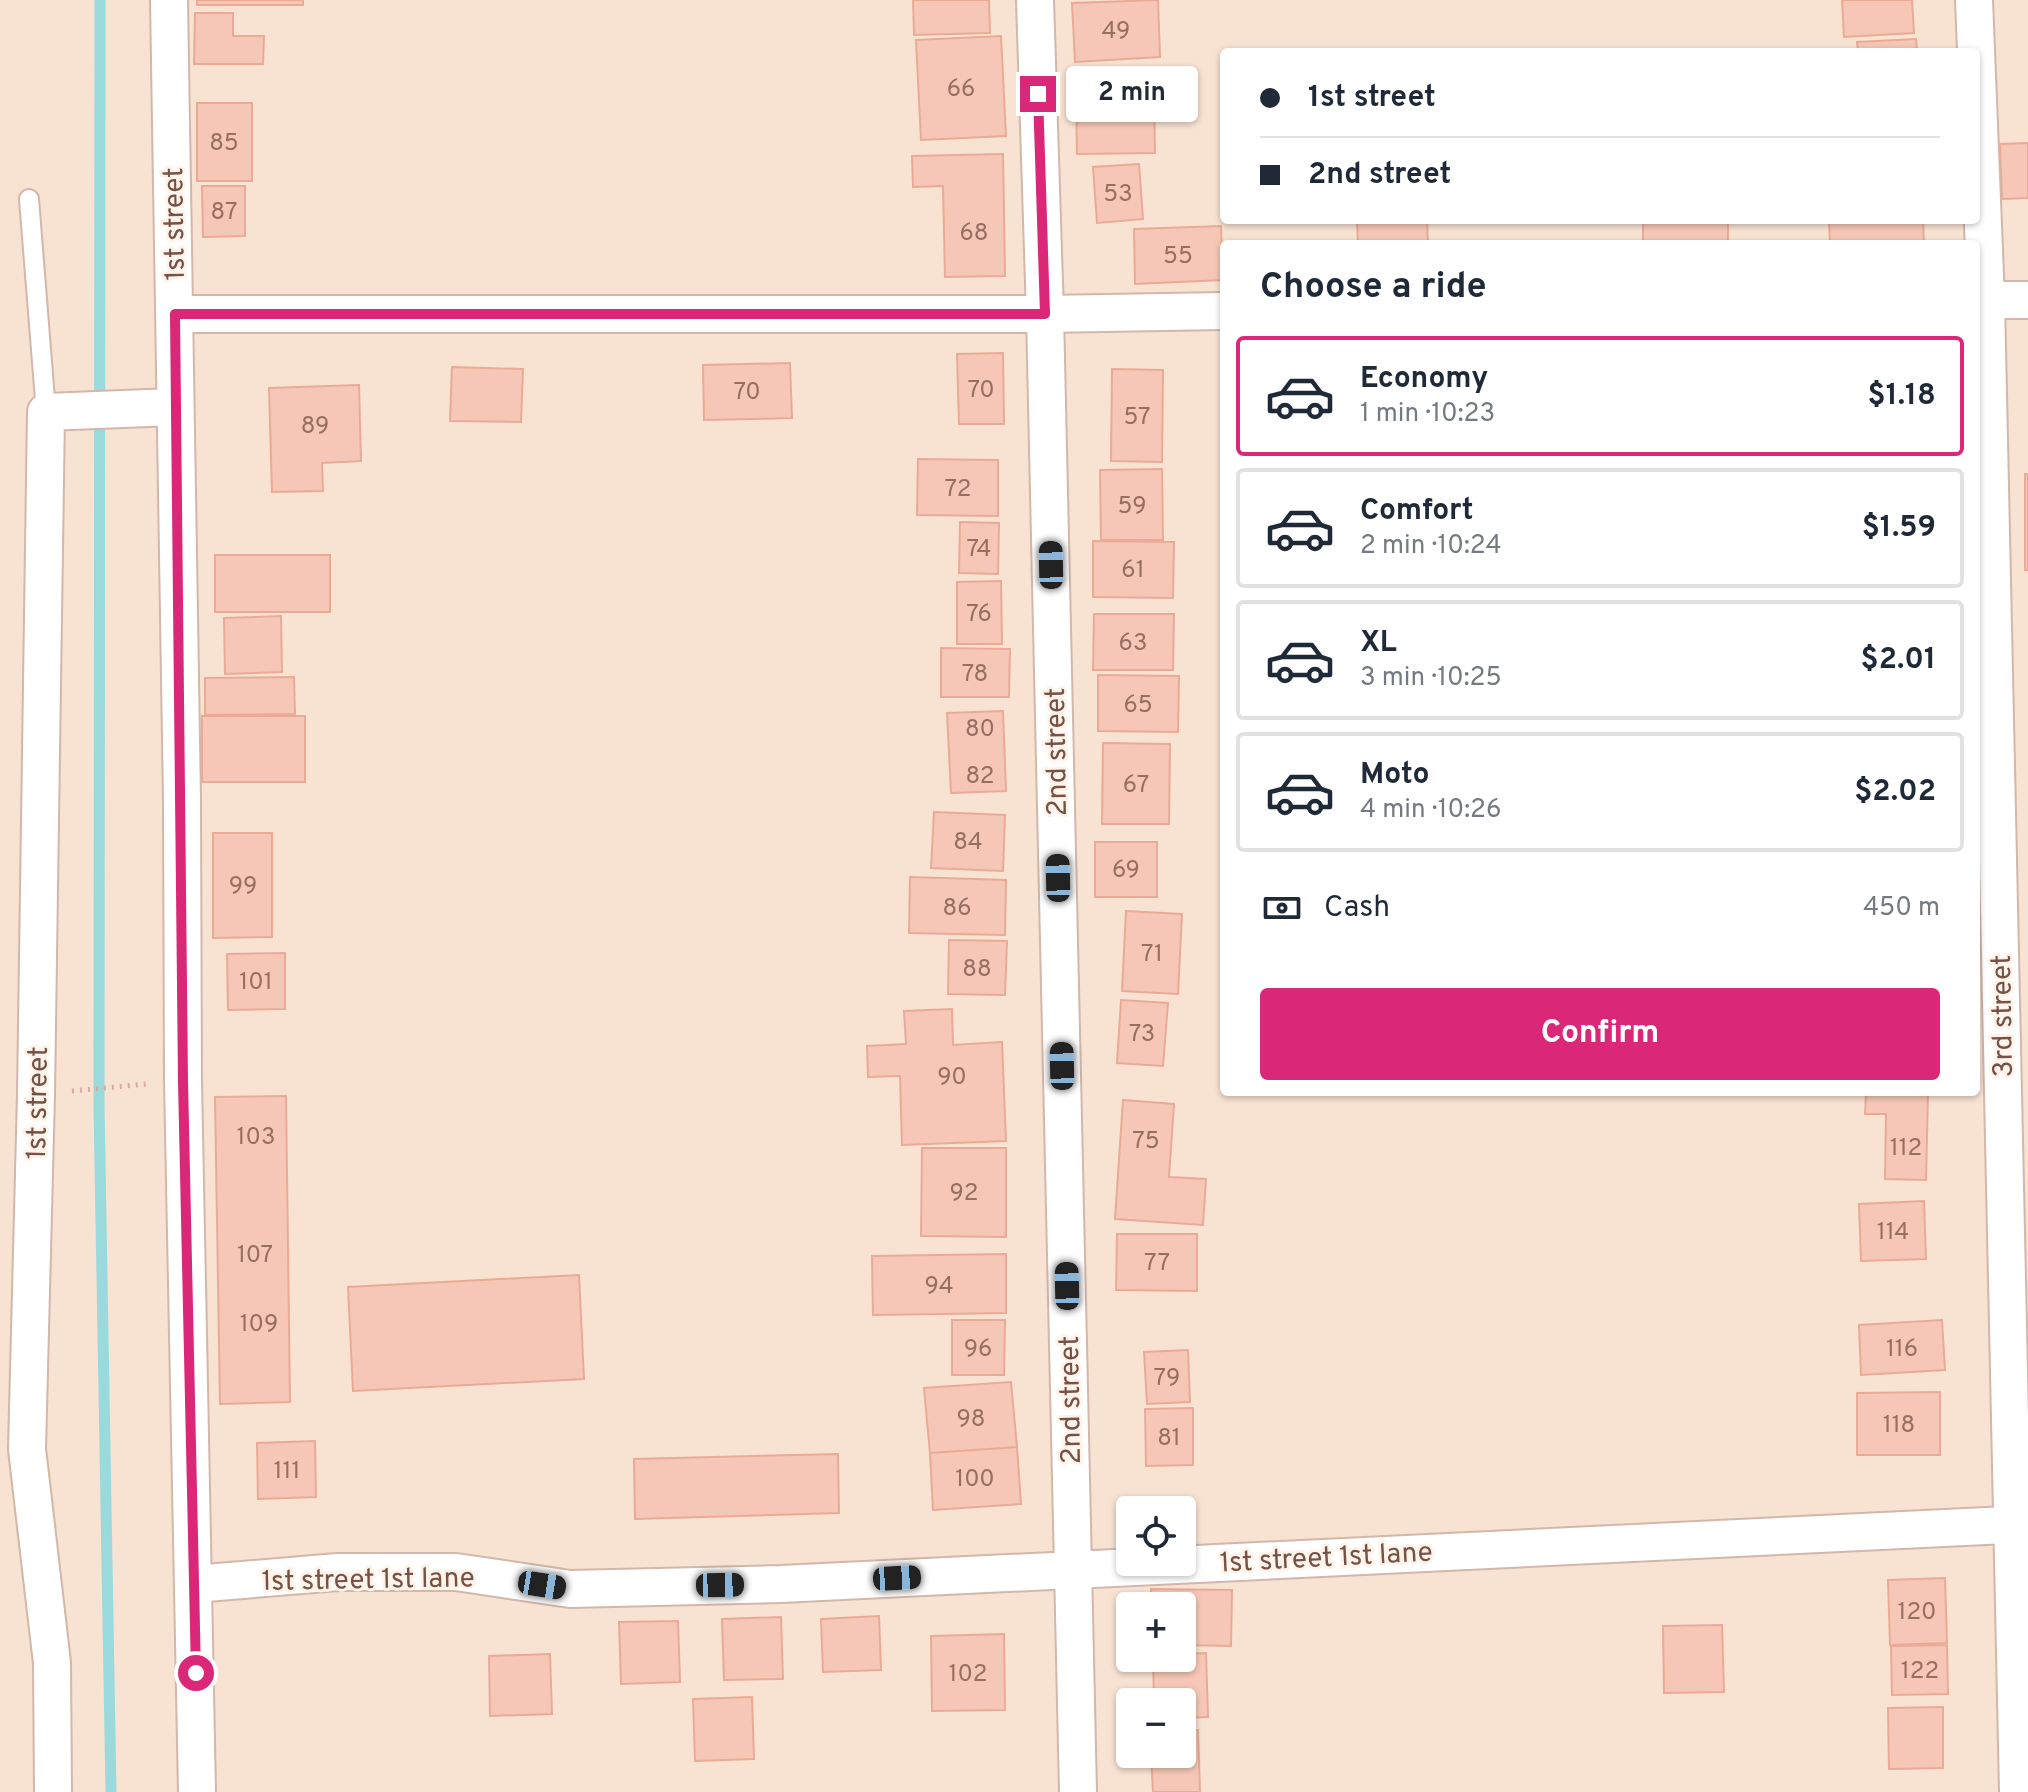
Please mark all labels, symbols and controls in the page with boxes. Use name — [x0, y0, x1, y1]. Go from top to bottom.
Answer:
house number: 49 — [1102, 17, 1130, 47]
callout: 2 min — [1066, 66, 1198, 122]
house number: 66 — [947, 75, 975, 105]
route end — [1020, 76, 1056, 112]
text: 2 min — [1098, 77, 1166, 110]
text: 1st street — [1308, 80, 1436, 117]
house number: 85 — [209, 129, 239, 159]
text: 2nd street — [1308, 157, 1451, 194]
street label: 1st street — [157, 167, 195, 281]
house number: 53 — [1103, 180, 1133, 210]
house number: 87 — [211, 198, 237, 228]
house number: 68 — [960, 219, 989, 249]
house number: 55 — [1163, 242, 1193, 272]
text: Choose a ride — [1260, 265, 1486, 311]
icon: car — [1264, 360, 1336, 432]
text: Economy — [1360, 361, 1488, 398]
house number: 70 — [967, 376, 995, 406]
house number: 70 — [733, 378, 761, 408]
text: $1.18 — [1868, 378, 1936, 415]
text: 1 min · 10:23 — [1360, 398, 1495, 431]
house number: 57 — [1123, 403, 1151, 433]
house number: 89 — [301, 412, 329, 442]
house number: 72 — [945, 475, 971, 505]
house number: 59 — [1118, 492, 1147, 522]
icon: car — [1264, 492, 1336, 564]
text: Comfort — [1360, 493, 1473, 530]
text: $1.59 — [1862, 510, 1936, 547]
text: 2 min · 10:24 — [1360, 530, 1502, 563]
house number: 74 — [966, 535, 992, 565]
car — [1039, 541, 1063, 589]
house number: 61 — [1121, 556, 1145, 586]
house number: 76 — [966, 600, 992, 630]
icon: car — [1264, 624, 1336, 696]
text: XL — [1360, 625, 1397, 662]
house number: 63 — [1119, 629, 1147, 659]
text: $2.01 — [1861, 642, 1936, 679]
house number: 78 — [962, 660, 988, 690]
text: 3 min · 10:25 — [1360, 662, 1502, 695]
street label: 2nd street — [1039, 687, 1077, 817]
house number: 65 — [1123, 691, 1153, 721]
house number: 80 — [965, 715, 995, 745]
icon: car — [1264, 756, 1336, 828]
text: Moto — [1360, 757, 1430, 794]
house number: 82 — [966, 762, 994, 792]
house number: 67 — [1123, 771, 1149, 801]
text: $2.02 — [1854, 774, 1936, 811]
text: 4 min · 10:26 — [1360, 794, 1501, 827]
house number: 84 — [953, 828, 983, 858]
car — [1046, 854, 1070, 902]
house number: 69 — [1112, 856, 1140, 886]
house number: 99 — [229, 872, 257, 902]
icon: cash — [1260, 886, 1304, 930]
text: Cash — [1324, 890, 1390, 927]
text: 450 m — [1863, 892, 1940, 925]
house number: 86 — [943, 894, 972, 924]
house number: 71 — [1141, 940, 1163, 970]
street label: 3rd street — [1985, 954, 2023, 1078]
house number: 88 — [962, 955, 992, 985]
house number: 101 — [239, 968, 273, 998]
button: Confirm — [1260, 988, 1940, 1080]
house number: 73 — [1129, 1020, 1155, 1050]
car — [1050, 1042, 1074, 1090]
street label: 1st street — [20, 1046, 58, 1160]
house number: 90 — [937, 1063, 967, 1093]
house number: 103 — [237, 1123, 275, 1153]
house number: 75 — [1132, 1127, 1160, 1157]
house number: 112 — [1890, 1134, 1922, 1164]
house number: 92 — [949, 1179, 979, 1209]
house number: 114 — [1877, 1218, 1909, 1248]
house number: 107 — [237, 1241, 273, 1271]
house number: 77 — [1144, 1249, 1170, 1279]
car — [1055, 1262, 1079, 1310]
house number: 94 — [924, 1272, 954, 1302]
house number: 109 — [240, 1310, 278, 1340]
house number: 96 — [964, 1335, 992, 1365]
street label: 2nd street — [1053, 1335, 1091, 1465]
house number: 116 — [1886, 1335, 1918, 1365]
house number: 79 — [1154, 1364, 1180, 1394]
house number: 98 — [957, 1405, 986, 1435]
house number: 118 — [1883, 1411, 1915, 1441]
house number: 81 — [1157, 1424, 1181, 1454]
house number: 111 — [274, 1457, 300, 1487]
house number: 100 — [955, 1465, 995, 1495]
map controls — [1116, 1496, 1196, 1768]
button: locate — [1116, 1496, 1196, 1576]
street label: 1st street 1st lane — [1219, 1535, 1434, 1583]
street label: 1st street 1st lane — [261, 1561, 475, 1601]
car — [872, 1565, 922, 1591]
car — [516, 1569, 568, 1601]
car — [696, 1573, 744, 1597]
button: + — [1116, 1592, 1196, 1672]
house number: 120 — [1897, 1598, 1937, 1628]
route start — [178, 1655, 214, 1691]
house number: 122 — [1901, 1657, 1939, 1687]
house number: 102 — [948, 1660, 988, 1690]
button: − — [1116, 1688, 1196, 1768]

